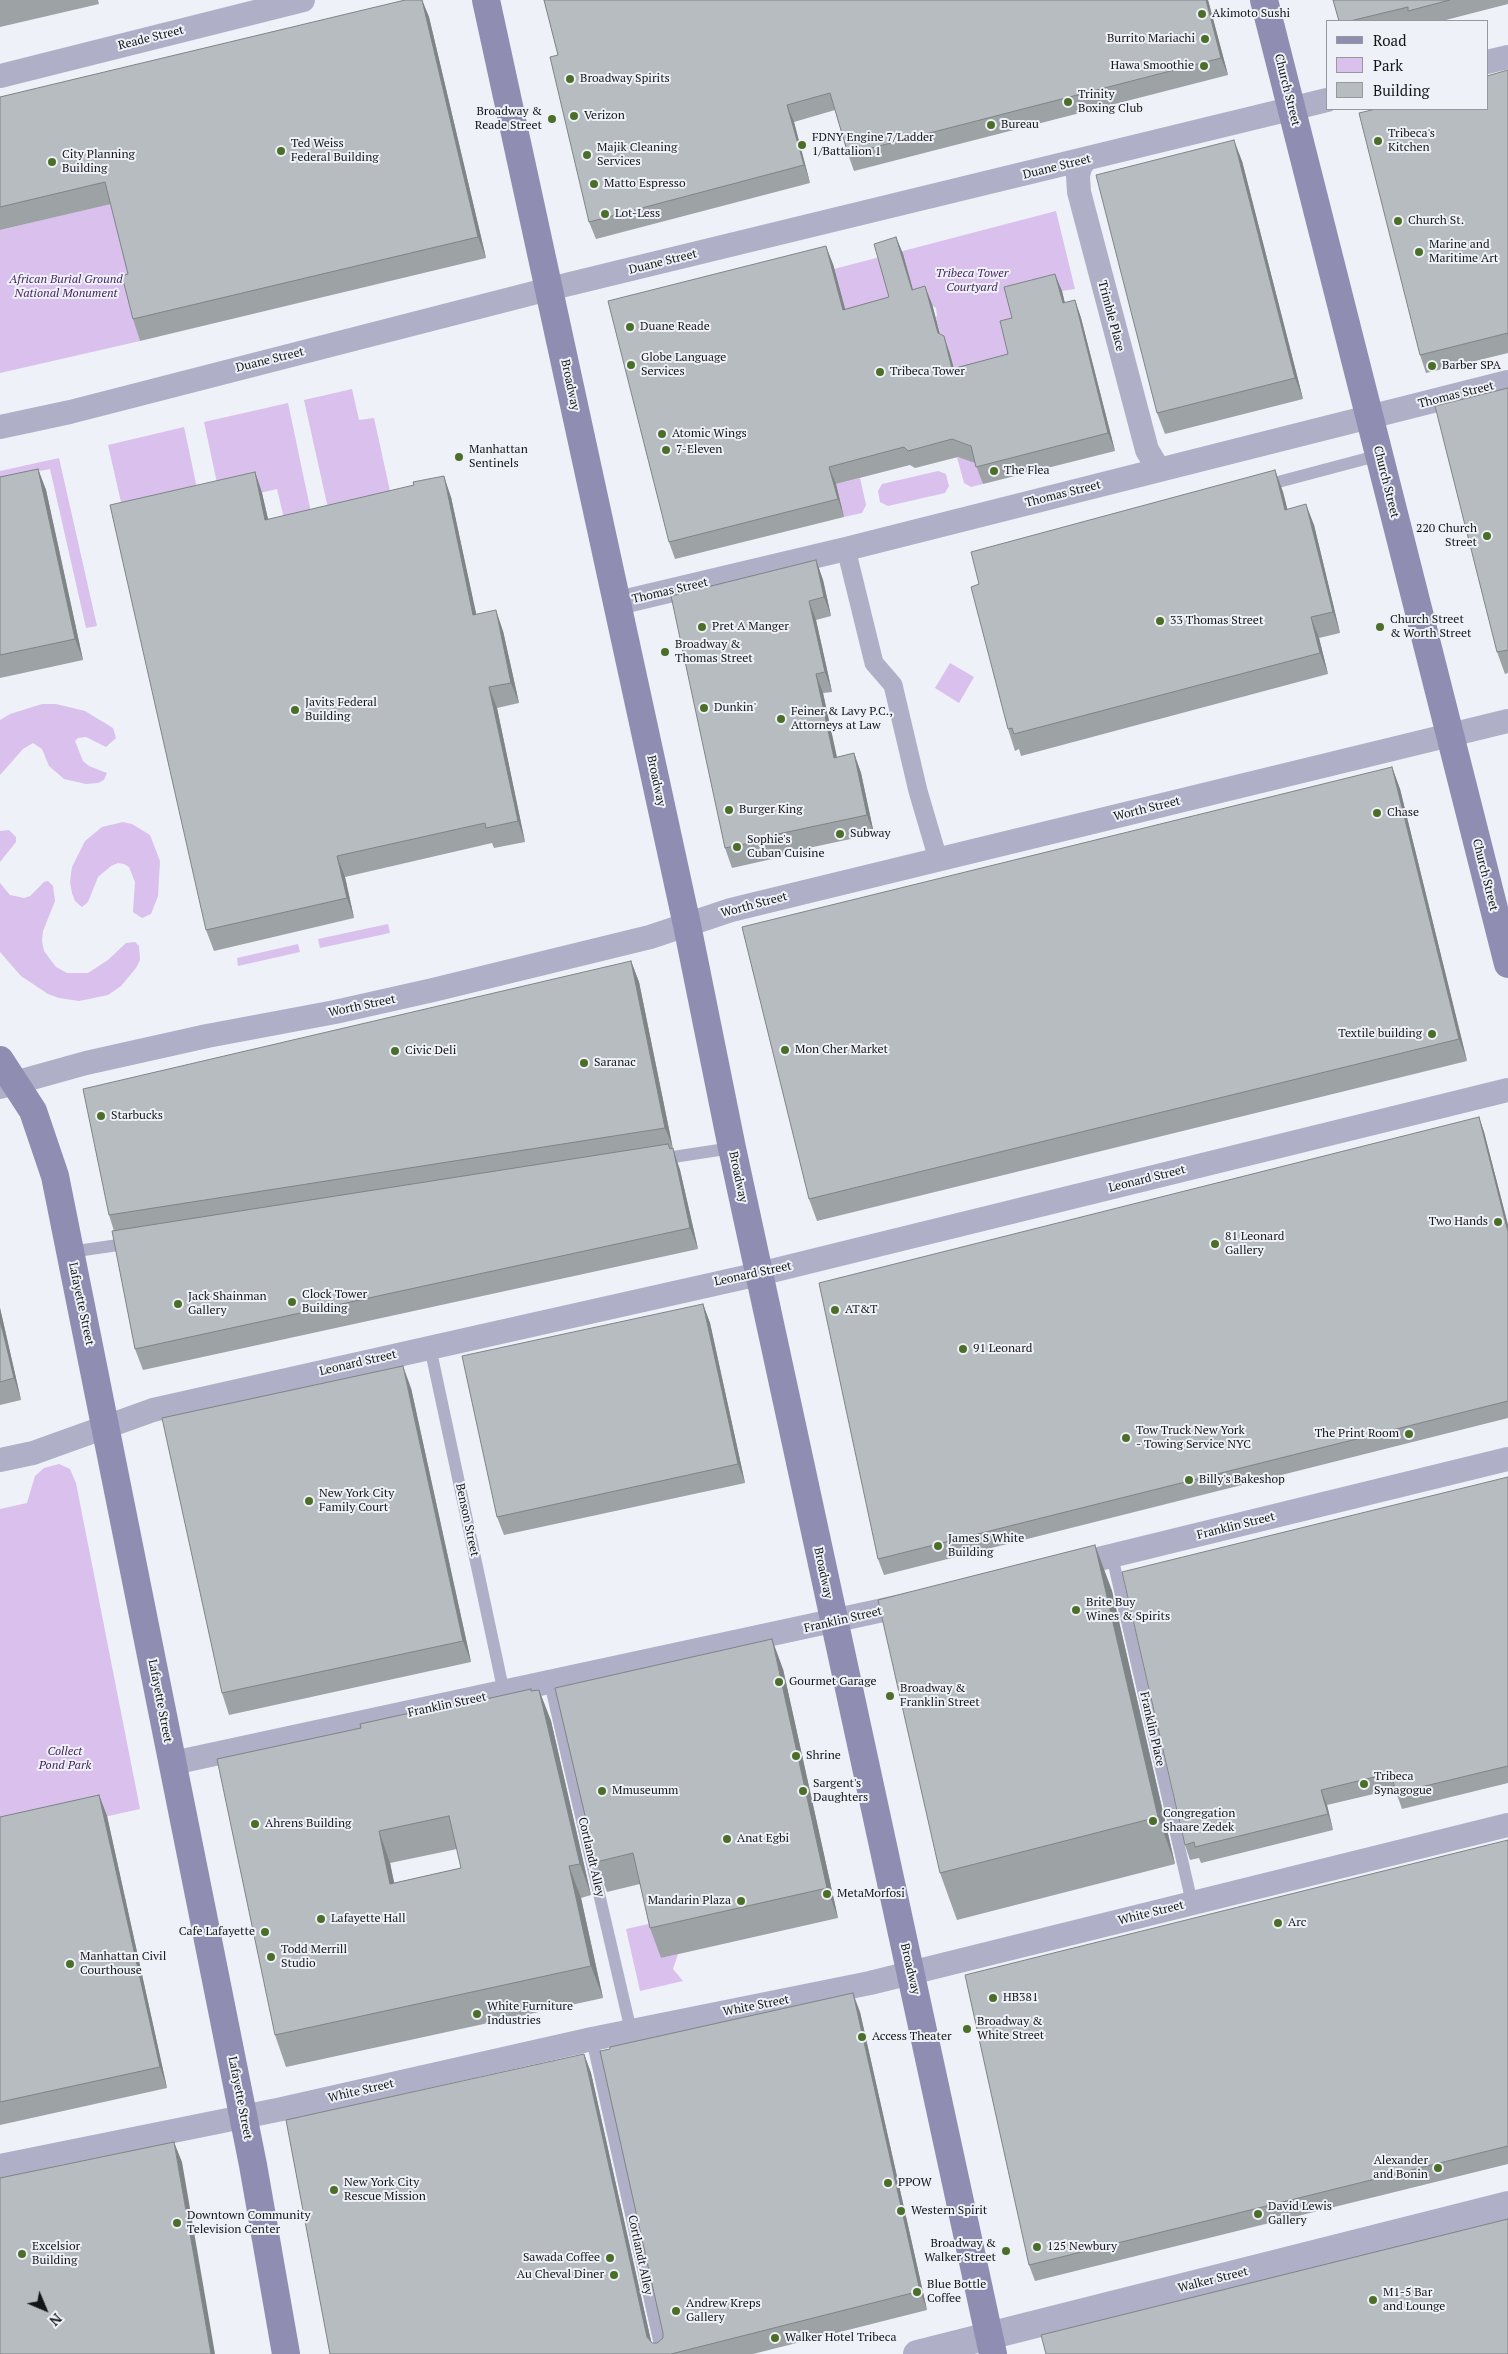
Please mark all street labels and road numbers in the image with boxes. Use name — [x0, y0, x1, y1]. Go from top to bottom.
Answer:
street label: Reade Street — [117, 23, 185, 53]
street label: Church Street — [1271, 52, 1303, 128]
street label: Duane Street — [1022, 152, 1092, 182]
street label: Duane Street — [628, 247, 698, 277]
street label: Trimble Place — [1095, 279, 1127, 353]
street label: Duane Street — [235, 345, 305, 375]
street label: Broadway — [558, 358, 582, 412]
street label: Thomas Street — [1417, 379, 1495, 411]
street label: Church Street — [1370, 444, 1402, 520]
street label: Thomas Street — [1024, 478, 1102, 510]
street label: Thomas Street — [631, 575, 709, 607]
street label: Broadway — [644, 754, 668, 808]
street label: Worth Street — [1112, 794, 1182, 824]
street label: Church Street — [1469, 837, 1501, 913]
street label: Worth Street — [719, 889, 789, 921]
street label: Worth Street — [327, 992, 397, 1020]
street label: Broadway — [726, 1150, 750, 1204]
street label: Leonard Street — [1107, 1163, 1187, 1195]
street label: Leonard Street — [713, 1259, 793, 1289]
street label: Lafayette Street — [65, 1261, 97, 1347]
street label: Leonard Street — [318, 1347, 398, 1379]
street label: Benson Street — [452, 1482, 482, 1558]
street label: Franklin Street — [1196, 1509, 1276, 1543]
street label: Broadway — [811, 1546, 835, 1600]
street label: Franklin Street — [803, 1604, 883, 1636]
street label: Lafayette Street — [145, 1658, 175, 1744]
street label: Franklin Street — [406, 1690, 488, 1720]
street label: Franklin Place — [1136, 1690, 1168, 1768]
street label: Cortlandt Alley — [575, 1816, 607, 1898]
street label: White Street — [1117, 1898, 1185, 1928]
street label: Broadway — [897, 1942, 923, 1996]
street label: White Street — [722, 1993, 790, 2019]
street label: Lafayette Street — [225, 2055, 255, 2141]
street label: White Street — [327, 2076, 395, 2106]
street label: Cortlandt Alley — [625, 2214, 655, 2296]
street label: Walker Street — [1176, 2264, 1250, 2296]

